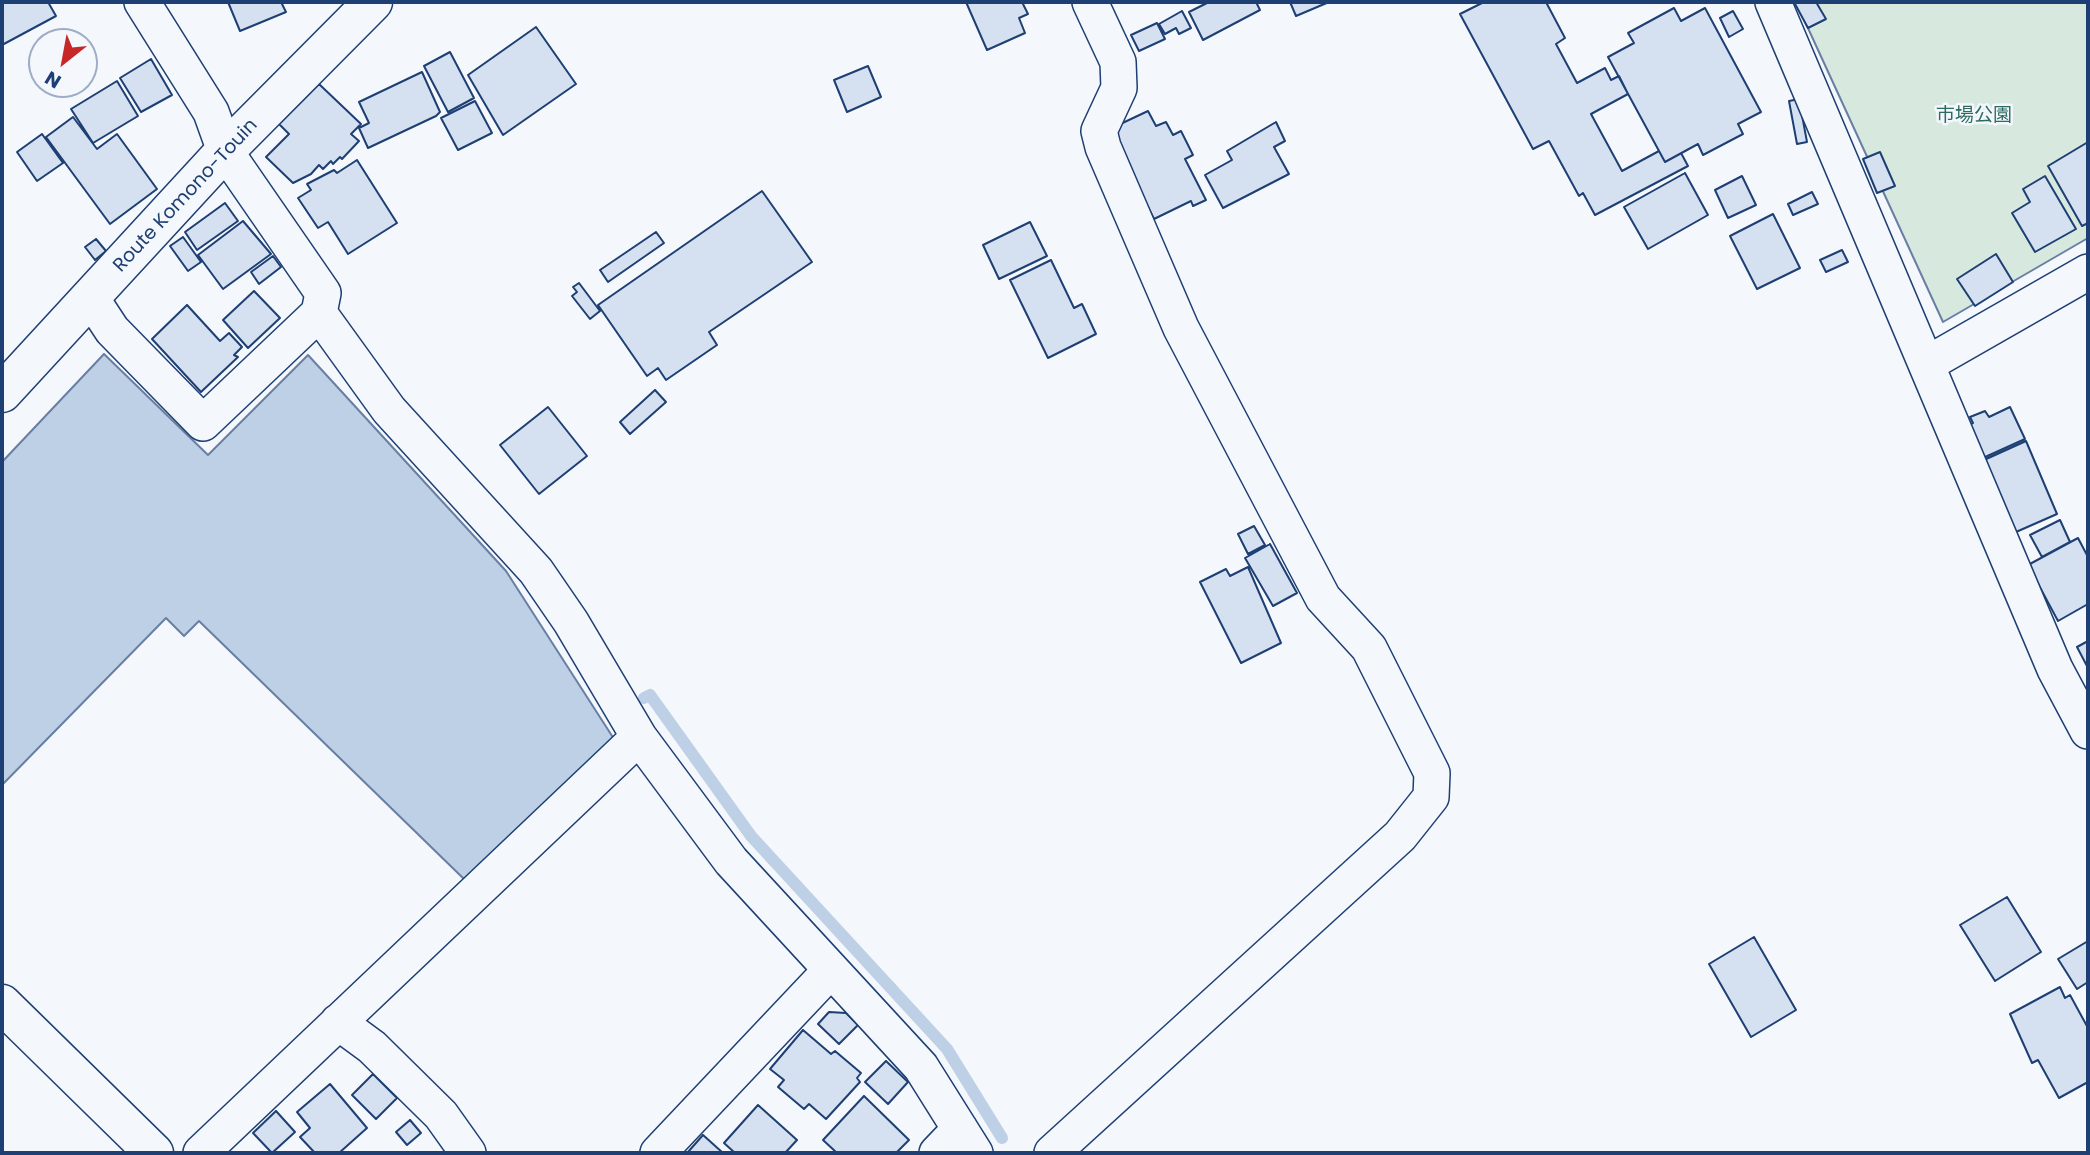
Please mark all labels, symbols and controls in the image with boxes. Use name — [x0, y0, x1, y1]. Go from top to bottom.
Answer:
north arrow — [28, 28, 98, 98]
text: N — [40, 64, 66, 95]
park label: 市場公園 — [1936, 105, 2012, 127]
street label: Route Komono-Touin — [109, 115, 263, 277]

